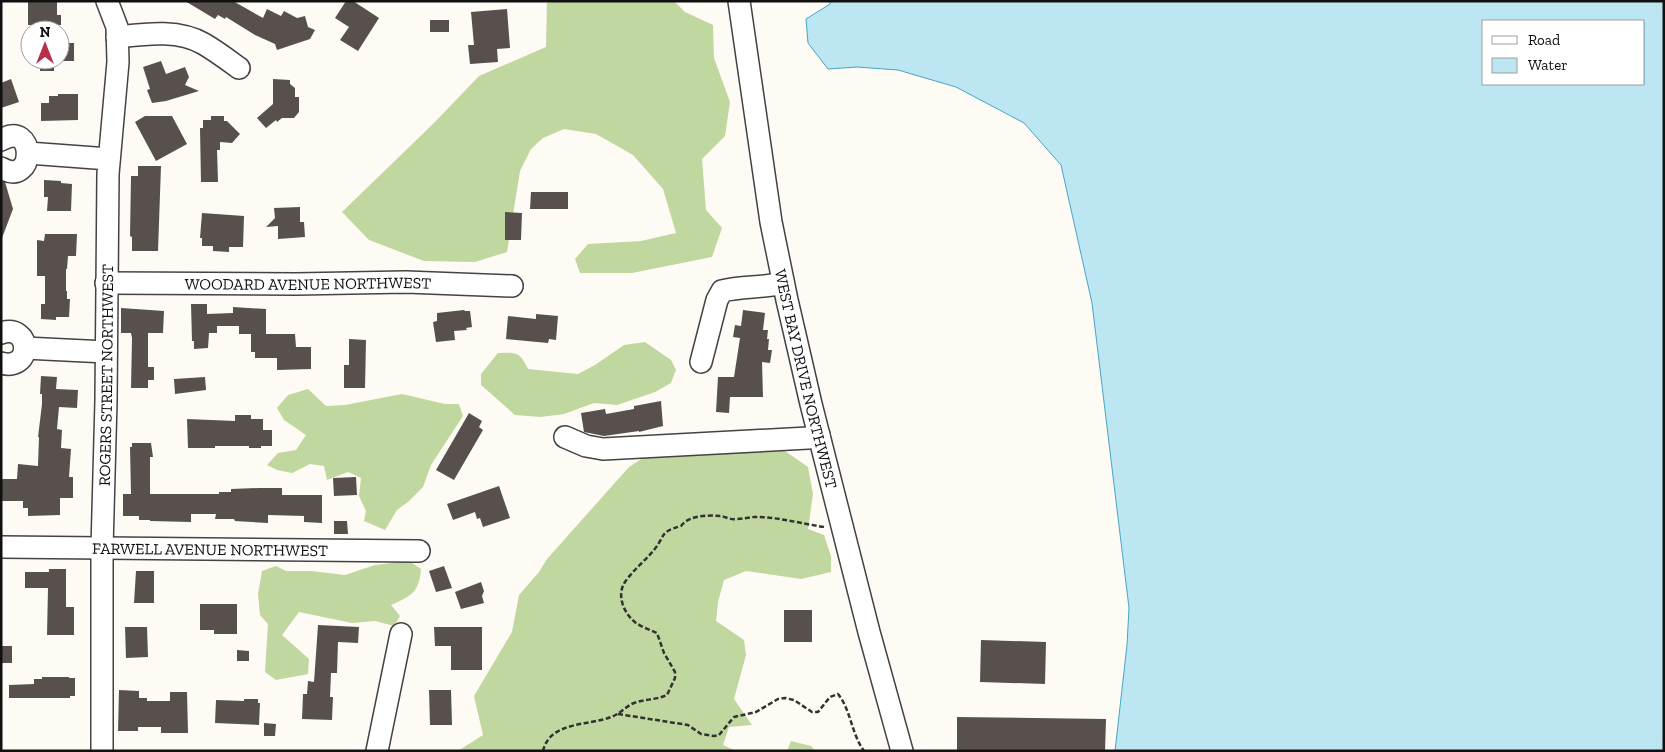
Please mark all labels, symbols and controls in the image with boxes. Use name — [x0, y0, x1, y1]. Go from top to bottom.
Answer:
north arrow — [20, 20, 70, 70]
legend — [1482, 20, 1645, 85]
text: N — [40, 24, 51, 41]
text: Road — [1528, 31, 1561, 49]
text: Water — [1528, 56, 1568, 74]
street label: ROGERS STREET NORTHWEST — [95, 264, 117, 486]
street label: WEST BAY DRIVE NORTHWEST — [771, 267, 841, 491]
street label: WOODARD AVENUE NORTHWEST — [185, 273, 432, 294]
street label: FARWELL AVENUE NORTHWEST — [92, 539, 328, 560]

